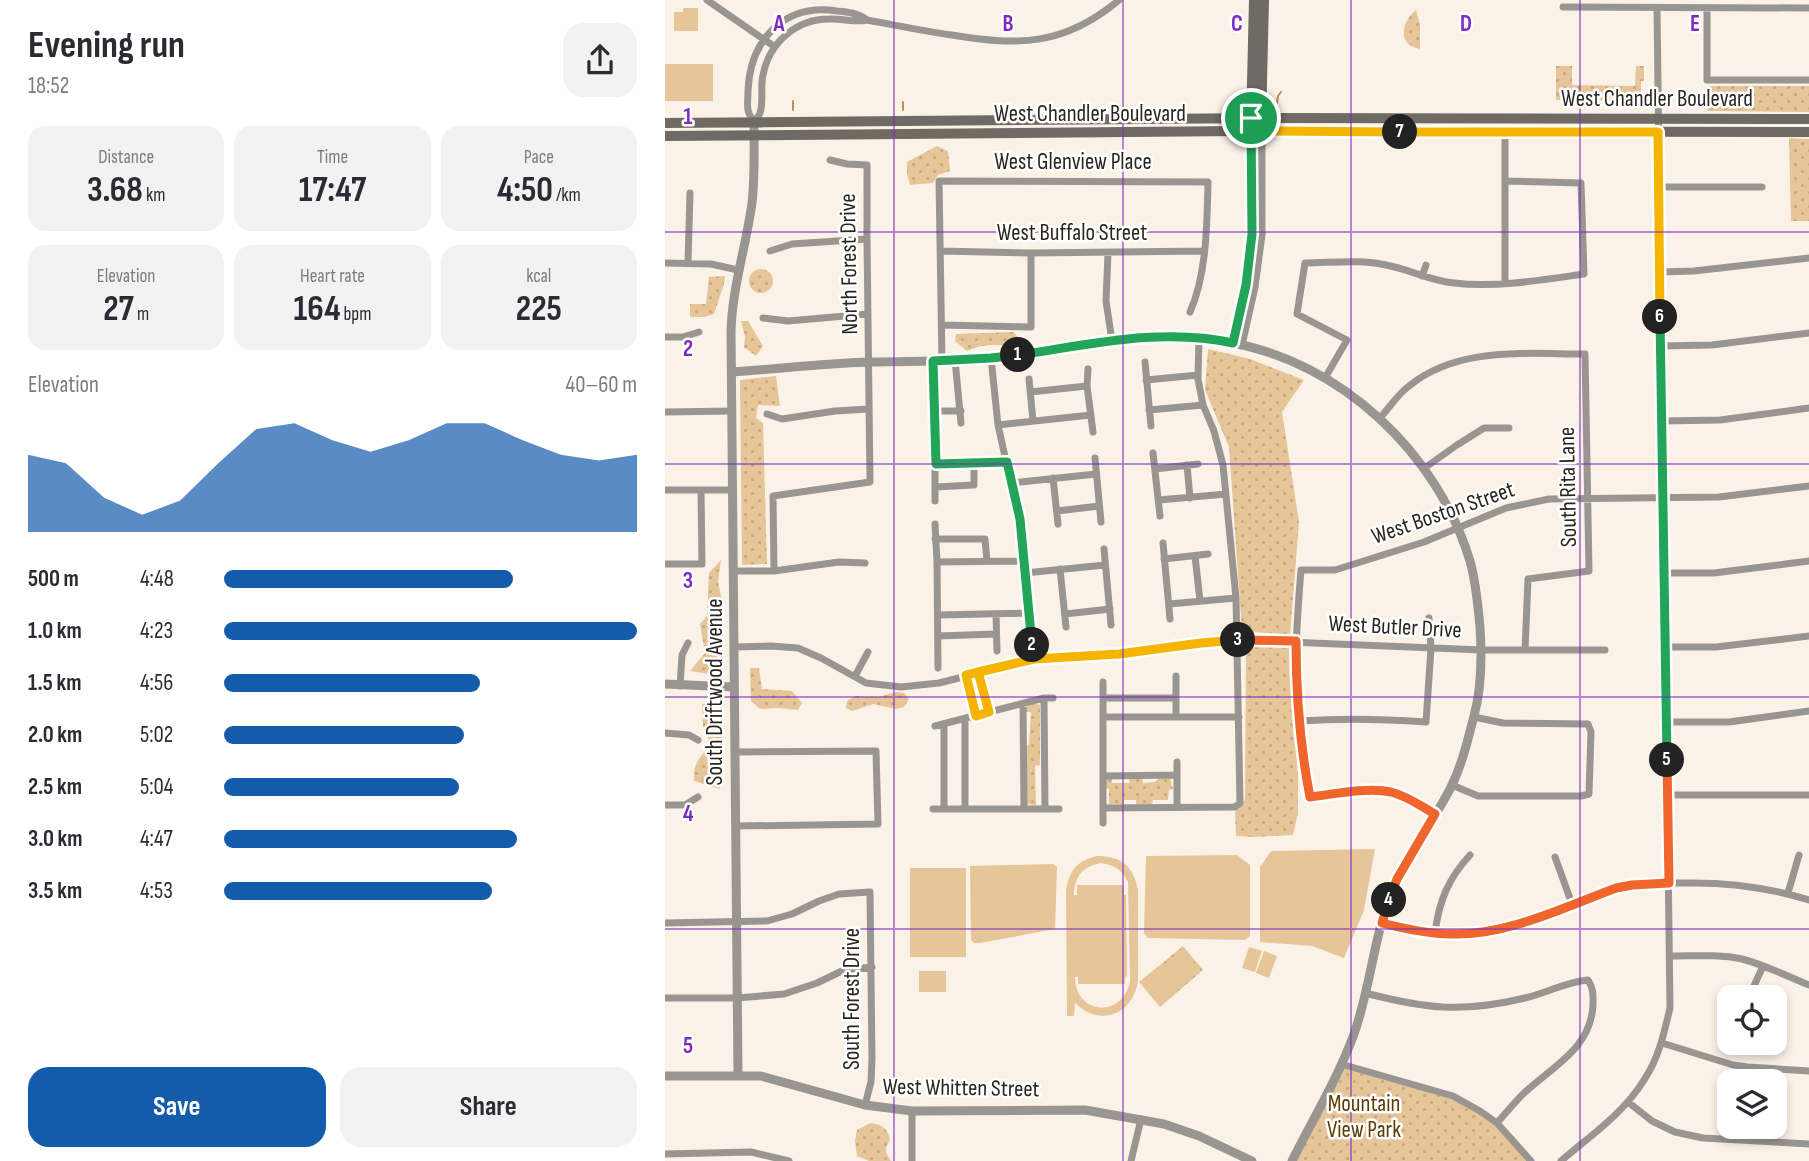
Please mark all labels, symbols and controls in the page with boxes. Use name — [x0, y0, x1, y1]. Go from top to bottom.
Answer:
text: A — [773, 10, 786, 38]
text: B — [1003, 10, 1014, 38]
text: C — [1231, 10, 1243, 38]
text: D — [1460, 10, 1472, 38]
text: E — [1690, 10, 1700, 38]
text: Evening run — [28, 23, 185, 68]
button: share — [563, 23, 637, 97]
text: 18:52 — [28, 72, 69, 100]
street label: West Chandler Boulevard — [1561, 85, 1753, 113]
pin — [1221, 88, 1281, 148]
icon: arrive — [1232, 99, 1270, 137]
street label: West Chandler Boulevard — [994, 100, 1186, 128]
text: 1 — [683, 103, 693, 131]
pin: 7 — [1383, 114, 1417, 150]
text: 7 — [1395, 120, 1404, 143]
text: Distance — [98, 146, 154, 169]
text: Time — [317, 146, 348, 169]
text: Pace — [524, 146, 554, 169]
street label: West Glenview Place — [994, 148, 1152, 176]
text: 3.68 — [87, 169, 143, 212]
text: 17:47 — [299, 169, 366, 212]
text: 4:50 — [497, 169, 553, 212]
text: km — [143, 184, 165, 207]
text: /km — [553, 184, 581, 207]
street label: North Forest Drive — [834, 193, 864, 335]
street label: West Buffalo Street — [997, 219, 1147, 247]
text: Elevation — [97, 265, 155, 288]
text: Heart rate — [300, 265, 365, 288]
text: kcal — [526, 265, 551, 288]
text: 27 — [103, 288, 134, 331]
text: 164 — [294, 288, 340, 331]
text: 225 — [516, 288, 562, 331]
pin: 6 — [1643, 300, 1677, 334]
text: m — [134, 303, 149, 326]
text: bpm — [340, 303, 371, 326]
text: 6 — [1655, 305, 1664, 328]
text: 2 — [683, 335, 693, 363]
pin: 1 — [1001, 338, 1035, 372]
text: 1 — [1014, 343, 1021, 366]
text: Elevation — [28, 371, 99, 399]
text: 40–60 m — [566, 371, 637, 399]
street label: South Rita Lane — [1553, 427, 1583, 547]
street label: West Boston Street — [1368, 475, 1518, 551]
text: 500 m — [28, 565, 79, 593]
text: 4:48 — [140, 565, 174, 593]
text: 3 — [683, 567, 693, 595]
street label: South Driftwood Avenue — [701, 599, 729, 785]
street label: West Butler Drive — [1328, 610, 1462, 644]
text: 1.0 km — [28, 617, 82, 645]
text: 4:23 — [140, 617, 173, 645]
pin: 3 — [1221, 622, 1255, 658]
pin: 2 — [1015, 628, 1049, 662]
text: 3 — [1233, 628, 1242, 651]
text: 2 — [1027, 633, 1036, 656]
text: 1.5 km — [28, 669, 81, 697]
text: 4:56 — [140, 669, 173, 697]
text: 2.0 km — [28, 721, 82, 749]
text: 5:02 — [140, 721, 173, 749]
pin: 5 — [1649, 742, 1685, 778]
text: 5 — [1662, 748, 1671, 771]
text: 2.5 km — [28, 773, 82, 801]
text: 5:04 — [140, 773, 173, 801]
text: 4 — [683, 800, 694, 828]
text: 3.0 km — [28, 825, 83, 853]
text: 4:47 — [140, 825, 173, 853]
text: 3.5 km — [28, 877, 82, 905]
text: 4:53 — [140, 877, 173, 905]
pin: 4 — [1371, 883, 1407, 918]
text: 4 — [1384, 888, 1393, 911]
street label: South Forest Drive — [838, 928, 866, 1070]
map controls — [1717, 985, 1787, 1139]
button: locate — [1717, 985, 1787, 1055]
text: 5 — [683, 1032, 693, 1060]
button: Save — [28, 1067, 326, 1147]
button: Share — [340, 1067, 637, 1147]
button: layers — [1717, 1069, 1787, 1139]
street label: West Whitten Street — [882, 1073, 1040, 1103]
park label: Mountain View Park — [1327, 1090, 1401, 1144]

